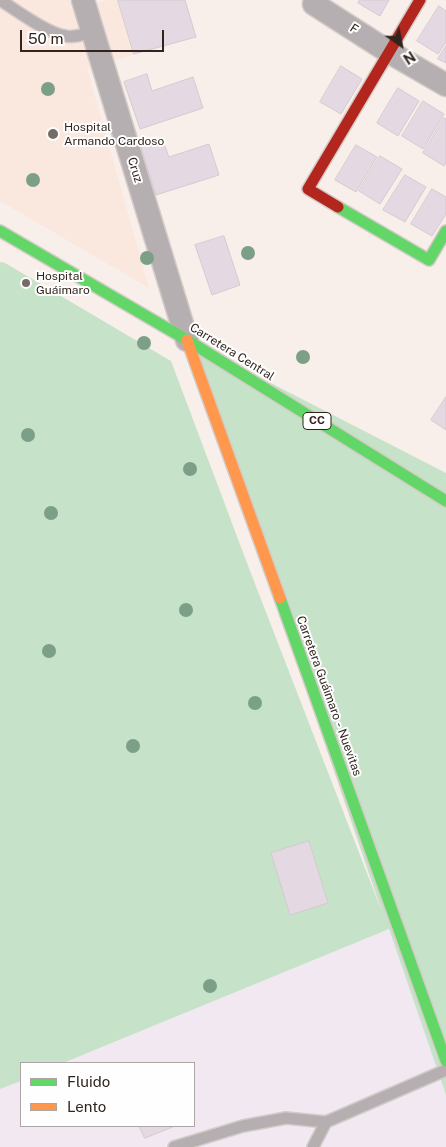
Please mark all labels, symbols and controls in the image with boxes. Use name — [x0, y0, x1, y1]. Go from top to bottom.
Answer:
scale bar — [22, 20, 166, 52]
north arrow — [376, 20, 426, 70]
street label: F — [347, 21, 361, 37]
text: 50 m — [28, 30, 63, 47]
text: N — [400, 48, 418, 67]
place label: Hospital Armando Cardoso — [64, 120, 164, 148]
marker: Hospital Armando Cardoso — [46, 127, 60, 141]
street label: Cruz — [124, 156, 146, 184]
place label: Hospital Guáimaro — [36, 269, 90, 297]
marker: Hospital Guáimaro — [20, 277, 32, 289]
street label: Carretera Central — [187, 320, 277, 384]
road number: CC — [303, 412, 331, 430]
street label: Carretera Guáimaro - Nuevitas — [293, 614, 365, 778]
legend — [20, 1062, 195, 1127]
text: Fluido — [67, 1073, 110, 1090]
text: Lento — [67, 1098, 106, 1115]

